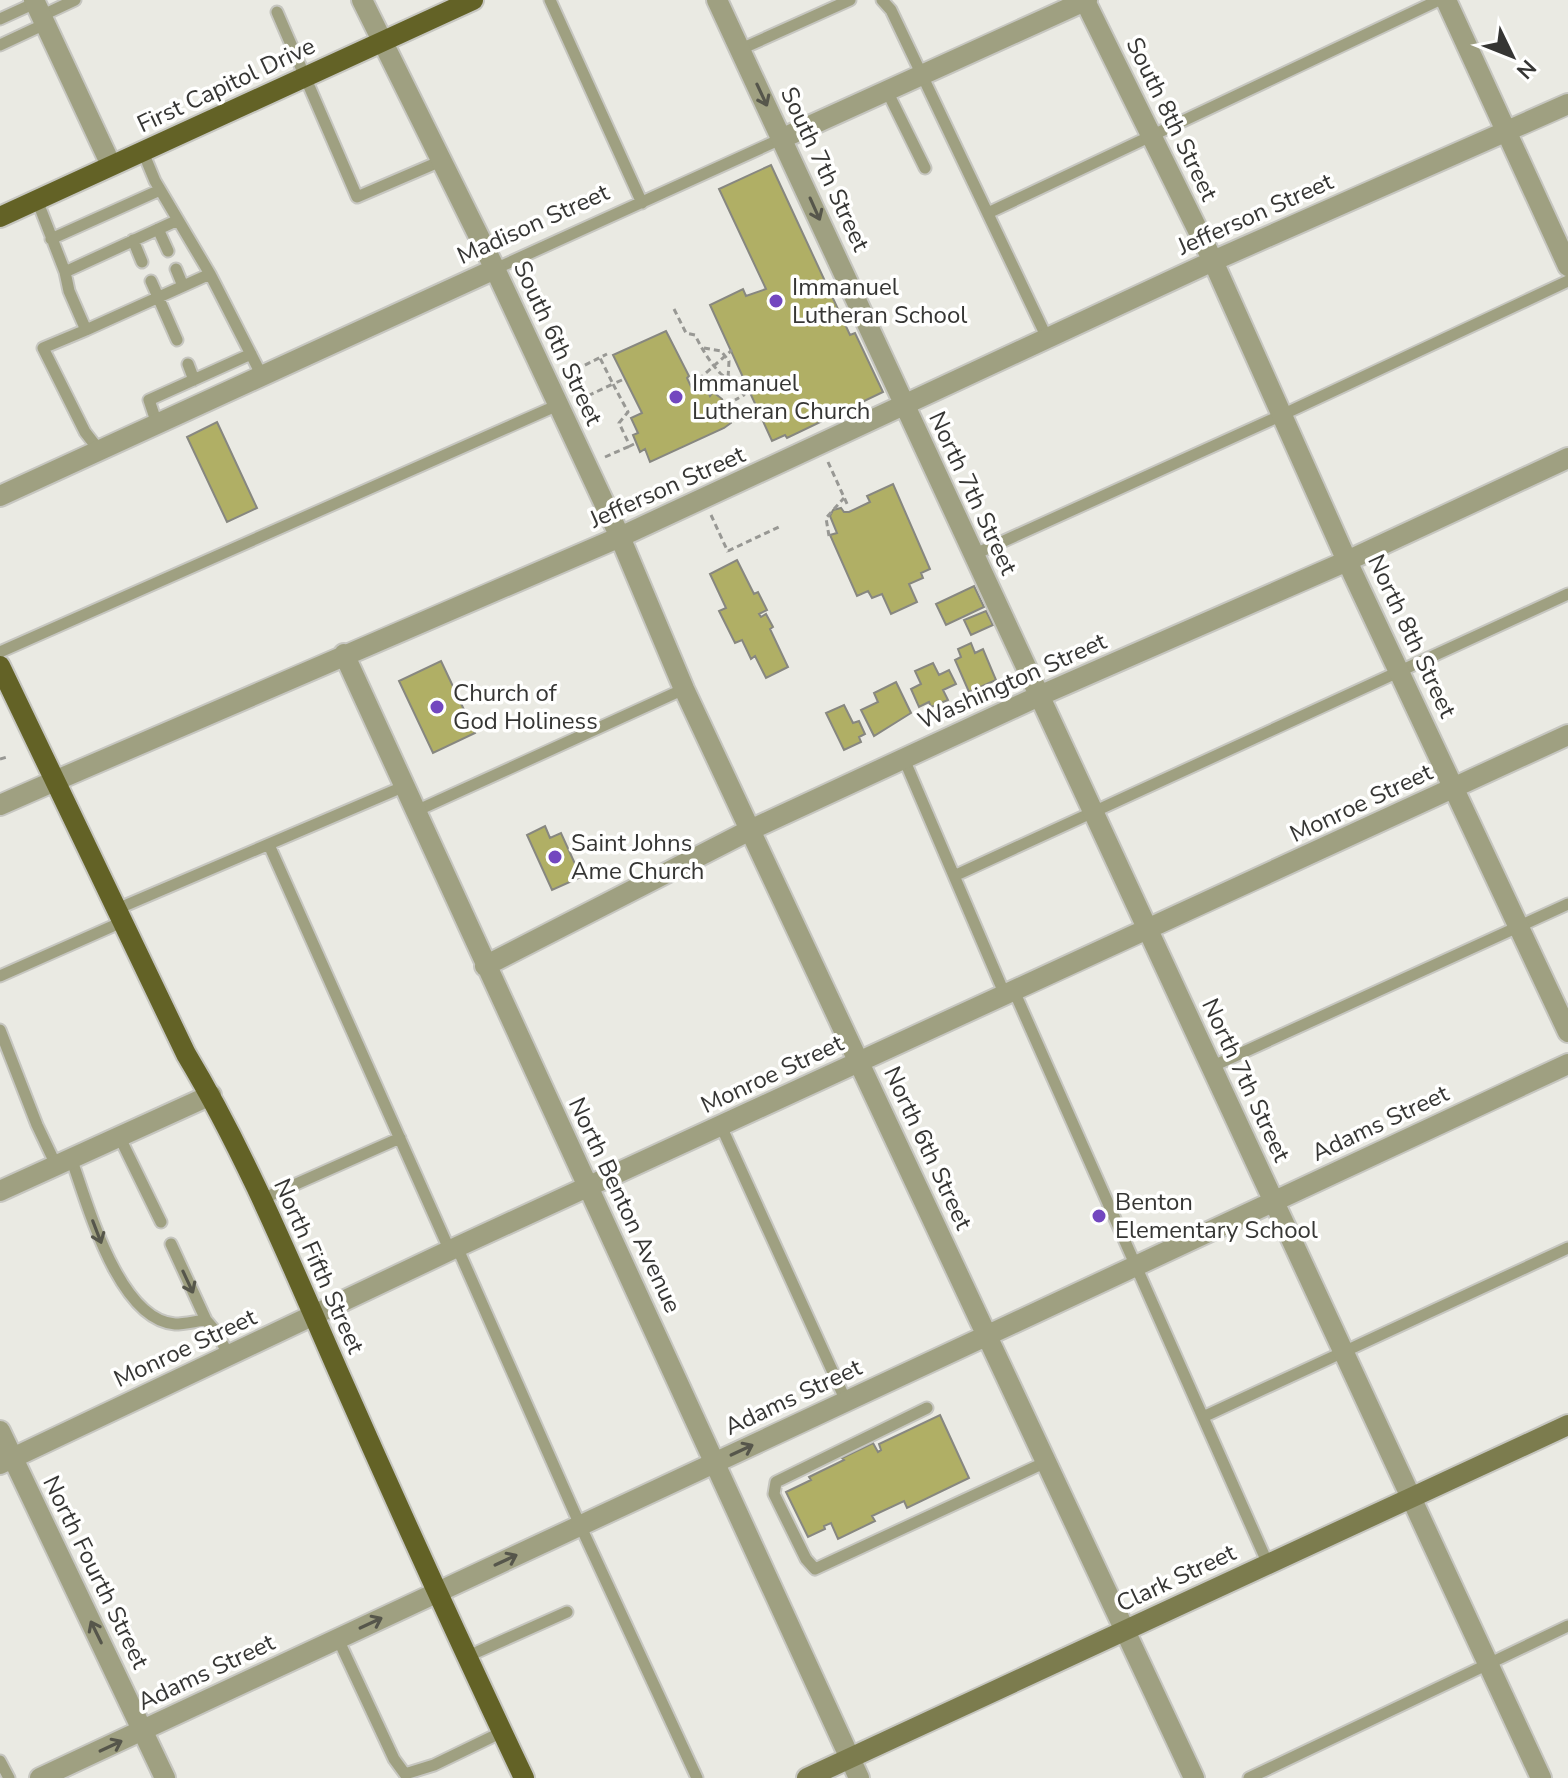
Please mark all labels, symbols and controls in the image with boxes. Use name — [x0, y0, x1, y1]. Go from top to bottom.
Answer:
north arrow — [1472, 16, 1552, 96]
street label: First Capitol Drive — [132, 30, 320, 140]
street label: South 8th Street — [1119, 32, 1226, 206]
text: N — [1509, 53, 1542, 85]
one-way arrow — [755, 82, 770, 106]
street label: South 7th Street — [773, 82, 877, 257]
street label: Jefferson Street — [1171, 165, 1338, 263]
street label: Madison Street — [452, 176, 614, 272]
one-way arrow — [808, 197, 823, 221]
street label: South 6th Street — [506, 256, 610, 431]
place label: Immanuel Lutheran School — [792, 271, 967, 331]
marker: Immanuel Lutheran School — [767, 292, 785, 310]
place label: Immanuel Lutheran Church — [692, 367, 870, 427]
marker: Immanuel Lutheran Church — [667, 388, 685, 406]
street label: North 7th Street — [921, 406, 1025, 580]
street label: Jefferson Street — [583, 438, 750, 536]
street label: North 8th Street — [1360, 549, 1464, 723]
street label: Washington Street — [913, 625, 1112, 737]
place label: Church of God Holiness — [453, 677, 598, 737]
marker: Church of God Holiness — [428, 698, 446, 716]
street label: Monroe Street — [1285, 756, 1438, 850]
place label: Saint Johns Ame Church — [571, 827, 704, 887]
marker: Saint Johns Ame Church — [546, 848, 564, 866]
street label: North 7th Street — [1194, 993, 1298, 1167]
street label: Monroe Street — [696, 1027, 849, 1121]
street label: North 6th Street — [876, 1061, 980, 1235]
street label: Adams Street — [1306, 1077, 1454, 1169]
street label: North Benton Avenue — [561, 1092, 689, 1318]
street label: North Fifth Street — [266, 1173, 372, 1359]
place label: Benton Elementary School — [1115, 1186, 1318, 1246]
marker: Benton Elementary School — [1090, 1207, 1108, 1225]
one-way arrow — [91, 1219, 105, 1244]
one-way arrow — [182, 1270, 197, 1294]
street label: Monroe Street — [109, 1301, 262, 1395]
street label: Adams Street — [719, 1351, 867, 1443]
one-way arrow — [730, 1442, 754, 1457]
street label: North Fourth Street — [35, 1470, 157, 1674]
street label: Clark Street — [1111, 1536, 1241, 1620]
one-way arrow — [494, 1552, 518, 1567]
one-way arrow — [359, 1615, 383, 1630]
one-way arrow — [88, 1620, 103, 1644]
street label: Adams Street — [132, 1626, 280, 1718]
one-way arrow — [98, 1737, 123, 1752]

